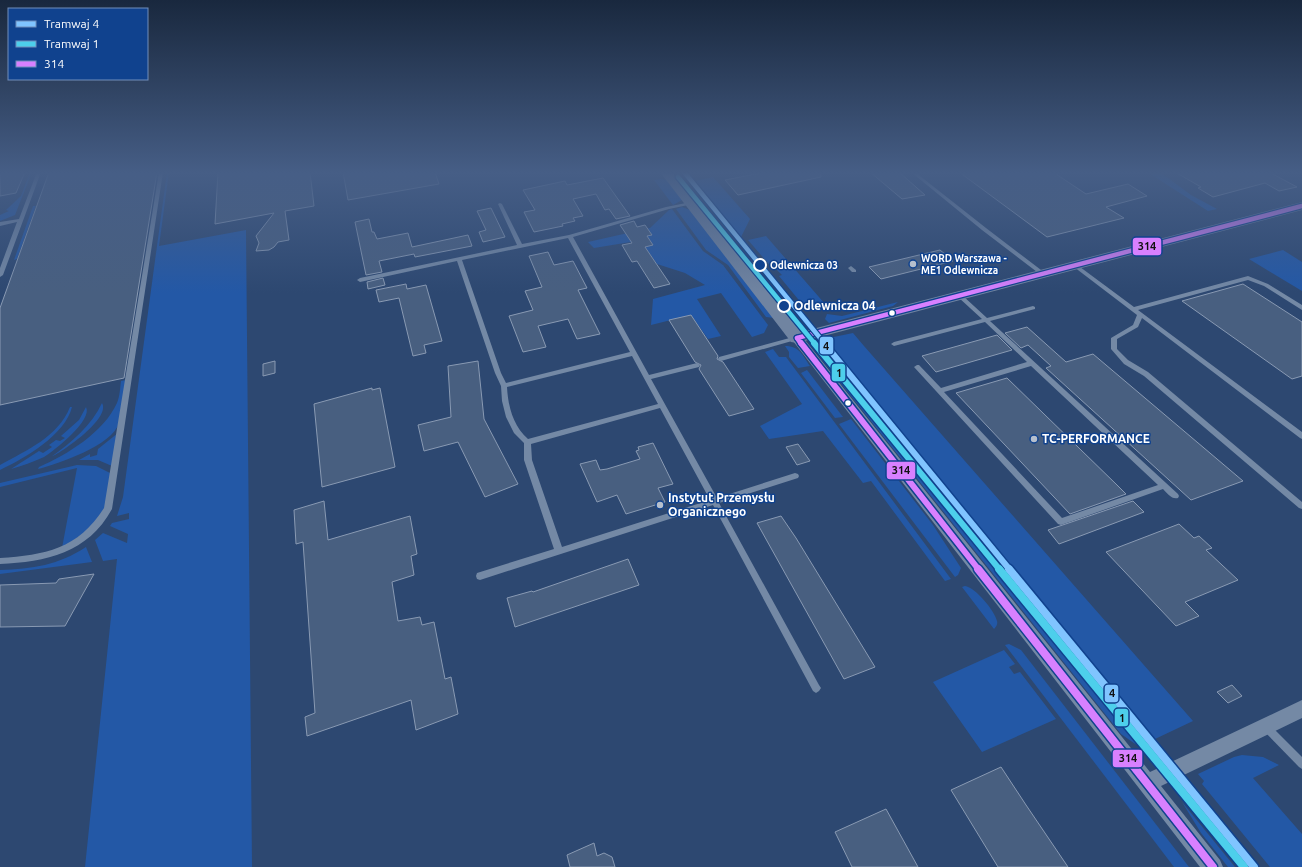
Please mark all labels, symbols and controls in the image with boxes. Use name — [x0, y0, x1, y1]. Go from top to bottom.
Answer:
legend — [8, 8, 148, 80]
text: Tramwaj 4 — [44, 17, 99, 30]
text: Tramwaj 1 — [44, 37, 99, 50]
text: 314 — [44, 57, 65, 70]
line badge: 314 — [1132, 237, 1162, 256]
text: 314 — [1138, 240, 1156, 252]
place label: WORD Warszawa - ME1 Odlewnicza — [921, 253, 1007, 276]
marker: Odlewnicza 03 — [753, 258, 767, 272]
marker: WORD Warszawa - ME1 Odlewnicza — [908, 259, 918, 269]
place label: Odlewnicza 03 — [770, 260, 838, 271]
marker: Odlewnicza 04 — [777, 299, 791, 313]
place label: Odlewnicza 04 — [794, 299, 876, 312]
unlabelled marker — [887, 308, 897, 318]
line badge: 4 — [819, 336, 834, 355]
text: 4 — [823, 340, 829, 352]
line badge: 1 — [831, 363, 846, 382]
text: 1 — [836, 367, 842, 379]
unlabelled marker — [843, 398, 853, 408]
place label: TC-PERFORMANCE — [1042, 432, 1150, 445]
marker: TC-PERFORMANCE — [1029, 434, 1039, 444]
line badge: 314 — [886, 461, 916, 480]
text: 314 — [892, 464, 910, 476]
place label: Instytut Przemysłu Organicznego — [668, 491, 775, 518]
marker: Instytut Przemysłu Organicznego — [655, 500, 665, 510]
line badge: 4 — [1104, 684, 1119, 703]
text: 4 — [1109, 687, 1115, 699]
line badge: 1 — [1114, 708, 1129, 727]
text: 1 — [1119, 712, 1125, 724]
line badge: 314 — [1112, 749, 1143, 768]
text: 314 — [1119, 752, 1137, 764]

